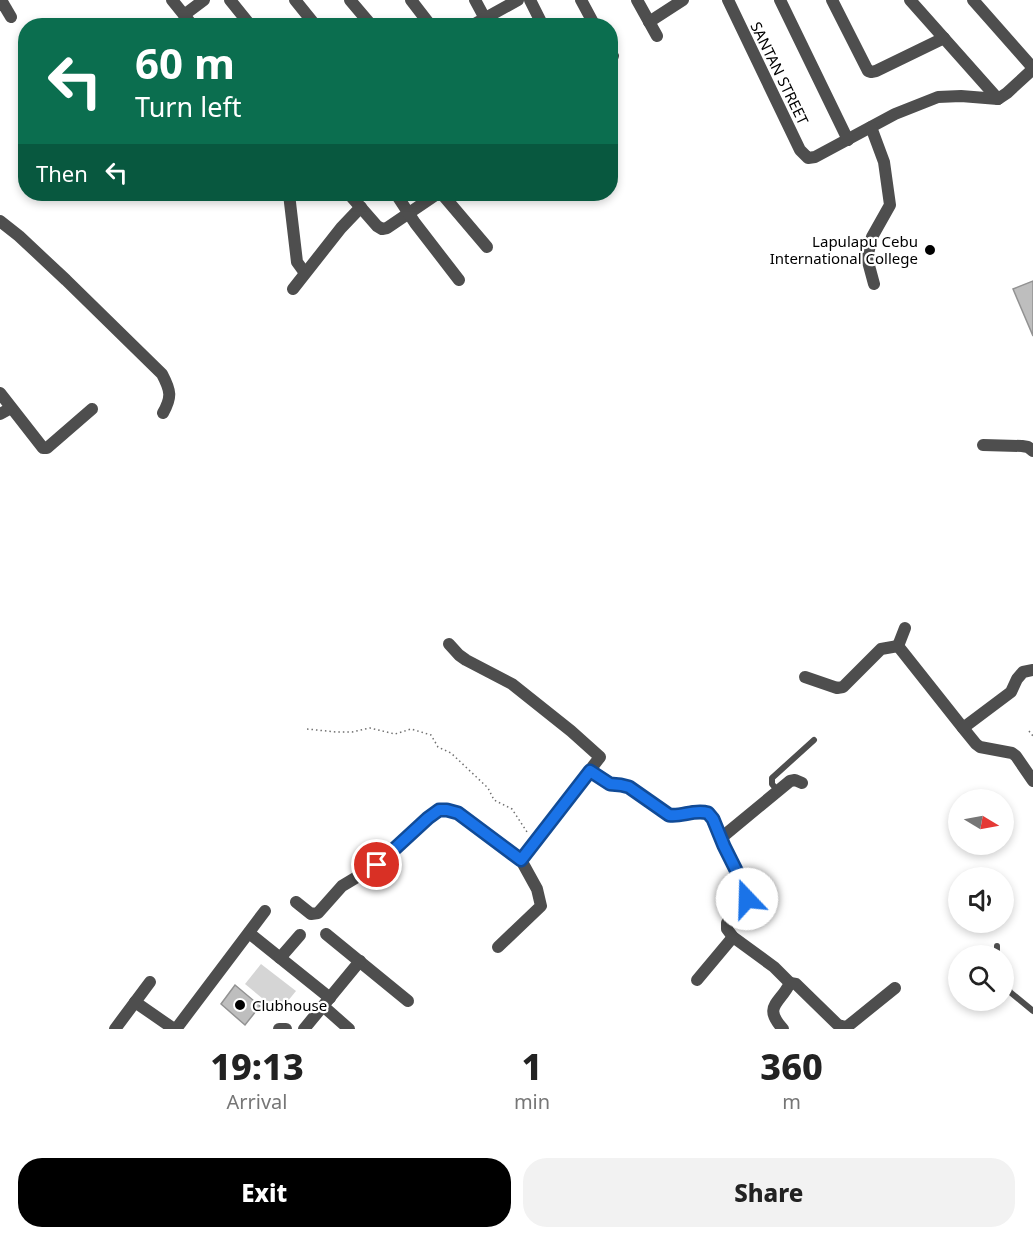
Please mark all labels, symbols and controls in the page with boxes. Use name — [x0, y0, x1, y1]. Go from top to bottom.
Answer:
street label: SANTAN STREET — [746, 18, 814, 128]
text: 60 m — [135, 34, 235, 91]
icon: left — [36, 42, 114, 120]
text: Turn left — [135, 88, 241, 125]
icon: left — [100, 156, 133, 189]
text: Then — [36, 158, 88, 188]
place label: Lapulapu Cebu International College — [770, 231, 918, 268]
marker: Lapulapu Cebu International College — [923, 243, 937, 257]
north arrow — [948, 789, 1014, 855]
map controls — [948, 789, 1014, 1011]
pin — [351, 839, 402, 890]
icon: arrive — [360, 848, 393, 881]
position arrow — [715, 867, 779, 931]
button: sound — [948, 867, 1014, 933]
button: search — [948, 945, 1014, 1011]
place label: Clubhouse — [252, 995, 327, 1015]
marker: Clubhouse — [233, 998, 247, 1012]
text: 19:13 — [210, 1042, 304, 1091]
text: 1 — [522, 1042, 542, 1091]
text: 360 — [760, 1042, 823, 1091]
text: Arrival — [226, 1088, 287, 1115]
text: min — [514, 1088, 550, 1115]
text: m — [782, 1088, 801, 1115]
button: Exit — [18, 1158, 511, 1227]
button: Share — [523, 1158, 1015, 1227]

